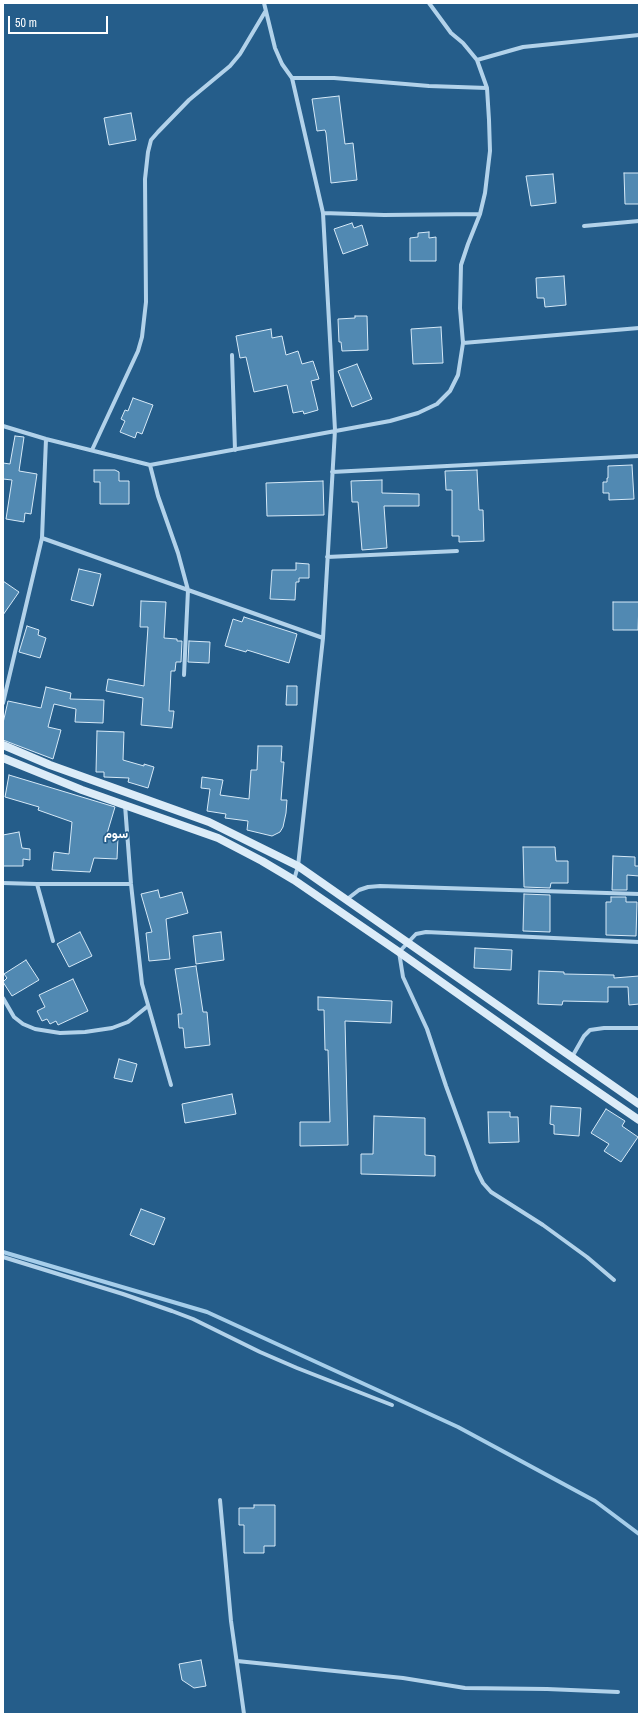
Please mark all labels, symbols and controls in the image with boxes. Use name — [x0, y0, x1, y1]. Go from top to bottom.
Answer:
scale bar — [10, 8, 110, 34]
text: 50 m — [15, 15, 37, 31]
district label: سوم — [104, 827, 128, 843]

